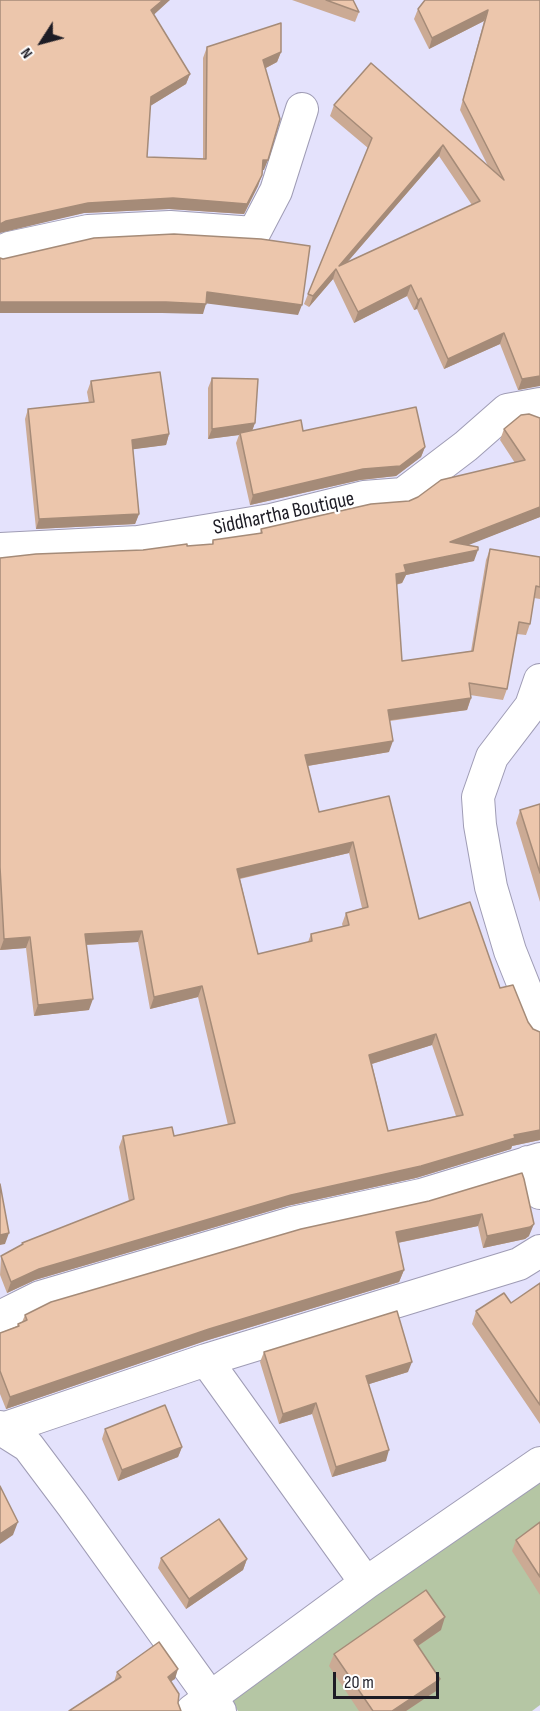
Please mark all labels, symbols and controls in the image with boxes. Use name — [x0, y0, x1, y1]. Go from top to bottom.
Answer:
north arrow — [12, 12, 72, 72]
text: N — [17, 44, 37, 62]
street label: Siddhartha Boutique — [211, 487, 357, 541]
scale bar — [336, 1660, 442, 1698]
text: 20 m — [344, 1672, 374, 1693]

